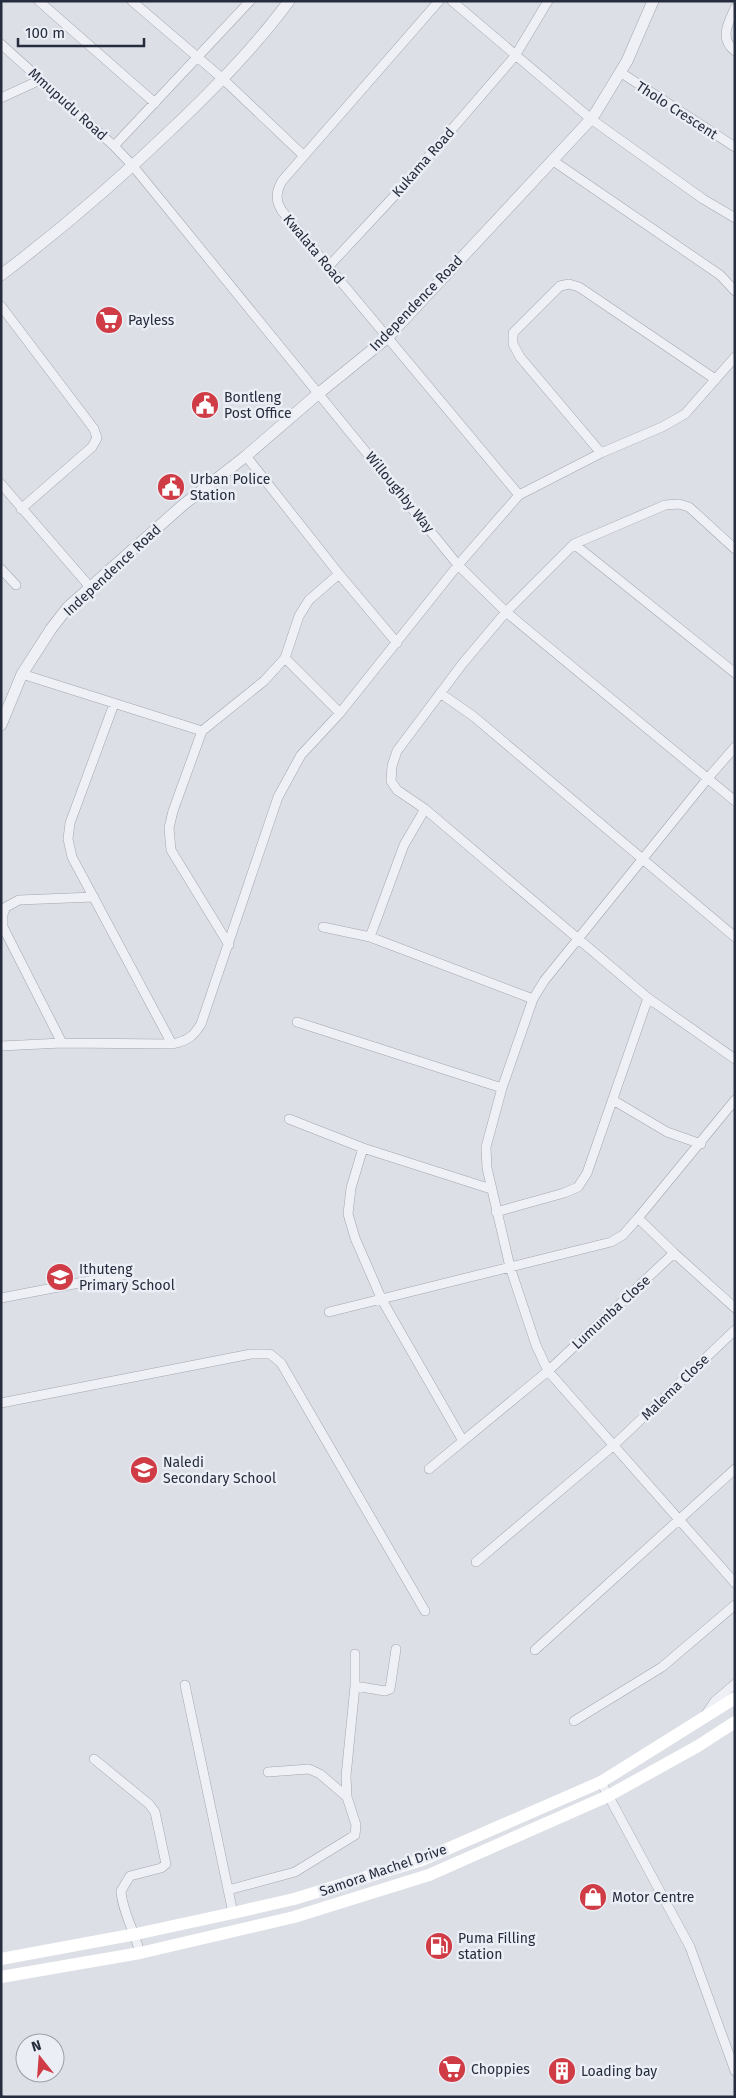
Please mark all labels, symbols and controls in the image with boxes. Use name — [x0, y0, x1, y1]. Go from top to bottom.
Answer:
scale bar — [18, 15, 144, 47]
text: 100 m — [25, 24, 65, 42]
street label: Mmupudu Road — [25, 65, 111, 144]
street label: Tholo Crescent — [633, 78, 721, 144]
street label: Kukama Road — [389, 124, 458, 201]
street label: Kwalata Road — [280, 211, 348, 288]
street label: Independence Road — [366, 252, 466, 355]
supermarket icon: Payless — [94, 305, 124, 335]
place label: Payless — [128, 312, 175, 329]
place label: Bontleng Post Office — [224, 389, 292, 422]
public building icon: Bontleng Post Office — [190, 390, 220, 420]
street label: Willoughby Way — [362, 448, 438, 537]
place label: Urban Police Station — [190, 471, 270, 504]
public building icon: Urban Police Station — [156, 472, 186, 502]
street label: Independence Road — [60, 521, 164, 620]
place label: Ithuteng Primary School — [79, 1261, 175, 1294]
school or university icon: Ithuteng Primary School — [45, 1262, 75, 1292]
street label: Lumumba Close — [569, 1272, 654, 1353]
street label: Malema Close — [638, 1351, 713, 1424]
place label: Naledi Secondary School — [163, 1454, 276, 1487]
school or university icon: Naledi Secondary School — [129, 1455, 159, 1485]
street label: Samora Machel Drive — [317, 1841, 449, 1900]
shop icon: Motor Centre — [578, 1882, 608, 1912]
place label: Motor Centre — [612, 1889, 694, 1906]
place label: Puma Filling station — [458, 1930, 536, 1963]
fuel station icon: Puma Filling station — [424, 1931, 454, 1961]
north arrow — [15, 2033, 65, 2083]
text: N — [29, 2037, 43, 2056]
supermarket icon: Choppies — [437, 2054, 467, 2084]
building icon: Loading bay — [547, 2056, 577, 2086]
place label: Choppies — [471, 2061, 530, 2078]
place label: Loading bay — [581, 2063, 657, 2080]

